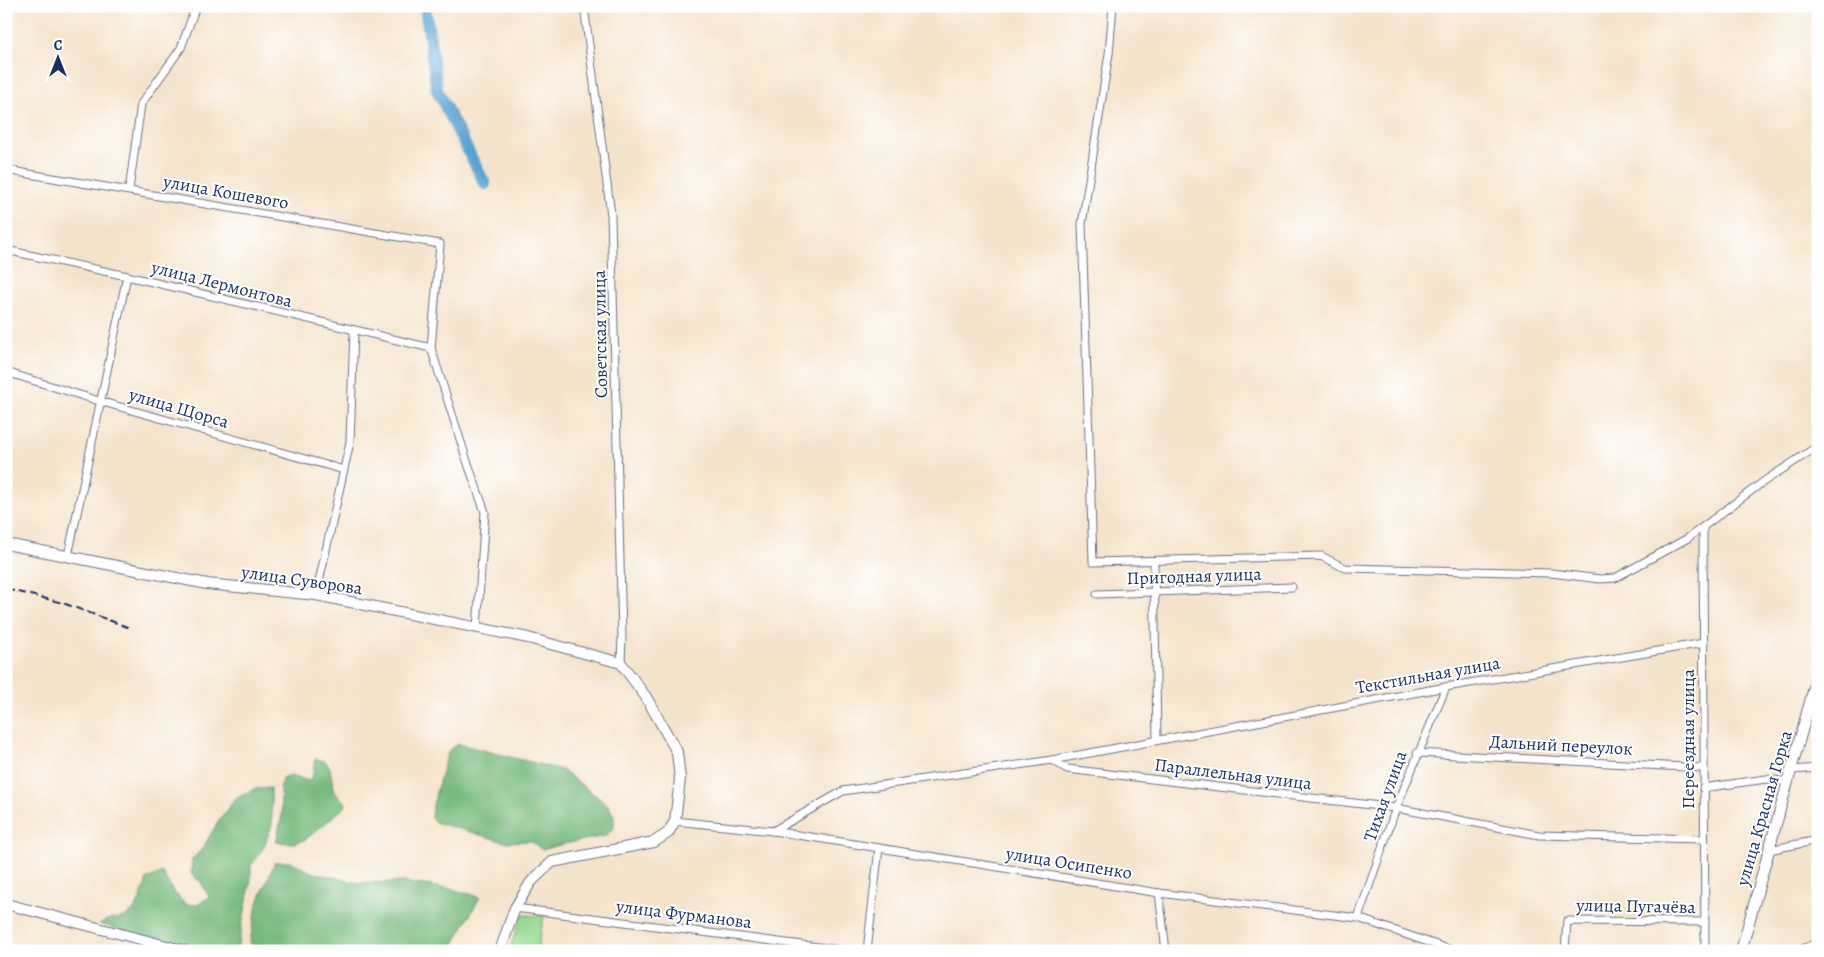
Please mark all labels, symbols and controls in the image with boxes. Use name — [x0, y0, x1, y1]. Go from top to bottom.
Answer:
north arrow — [32, 32, 82, 82]
text: С — [54, 36, 63, 55]
street label: улица Кошевого — [161, 169, 291, 215]
street label: улица Лермонтова — [148, 255, 296, 313]
street label: Советская улица — [587, 269, 613, 398]
street label: улица Щорса — [125, 382, 232, 434]
street label: улица Суворова — [239, 559, 365, 600]
street label: Пригодная улица — [1126, 562, 1263, 590]
street label: Текстильная улица — [1354, 650, 1503, 700]
street label: Переездная улица — [1676, 668, 1700, 809]
street label: улица Красная Горка — [1730, 727, 1798, 890]
street label: Дальний переулок — [1489, 729, 1633, 761]
street label: Тихая улица — [1358, 747, 1413, 845]
street label: Параллельная улица — [1153, 752, 1314, 796]
street label: улица Осипенко — [1003, 841, 1134, 885]
street label: улица Пугачёва — [1575, 893, 1697, 919]
street label: улица Фурманова — [614, 894, 754, 934]

